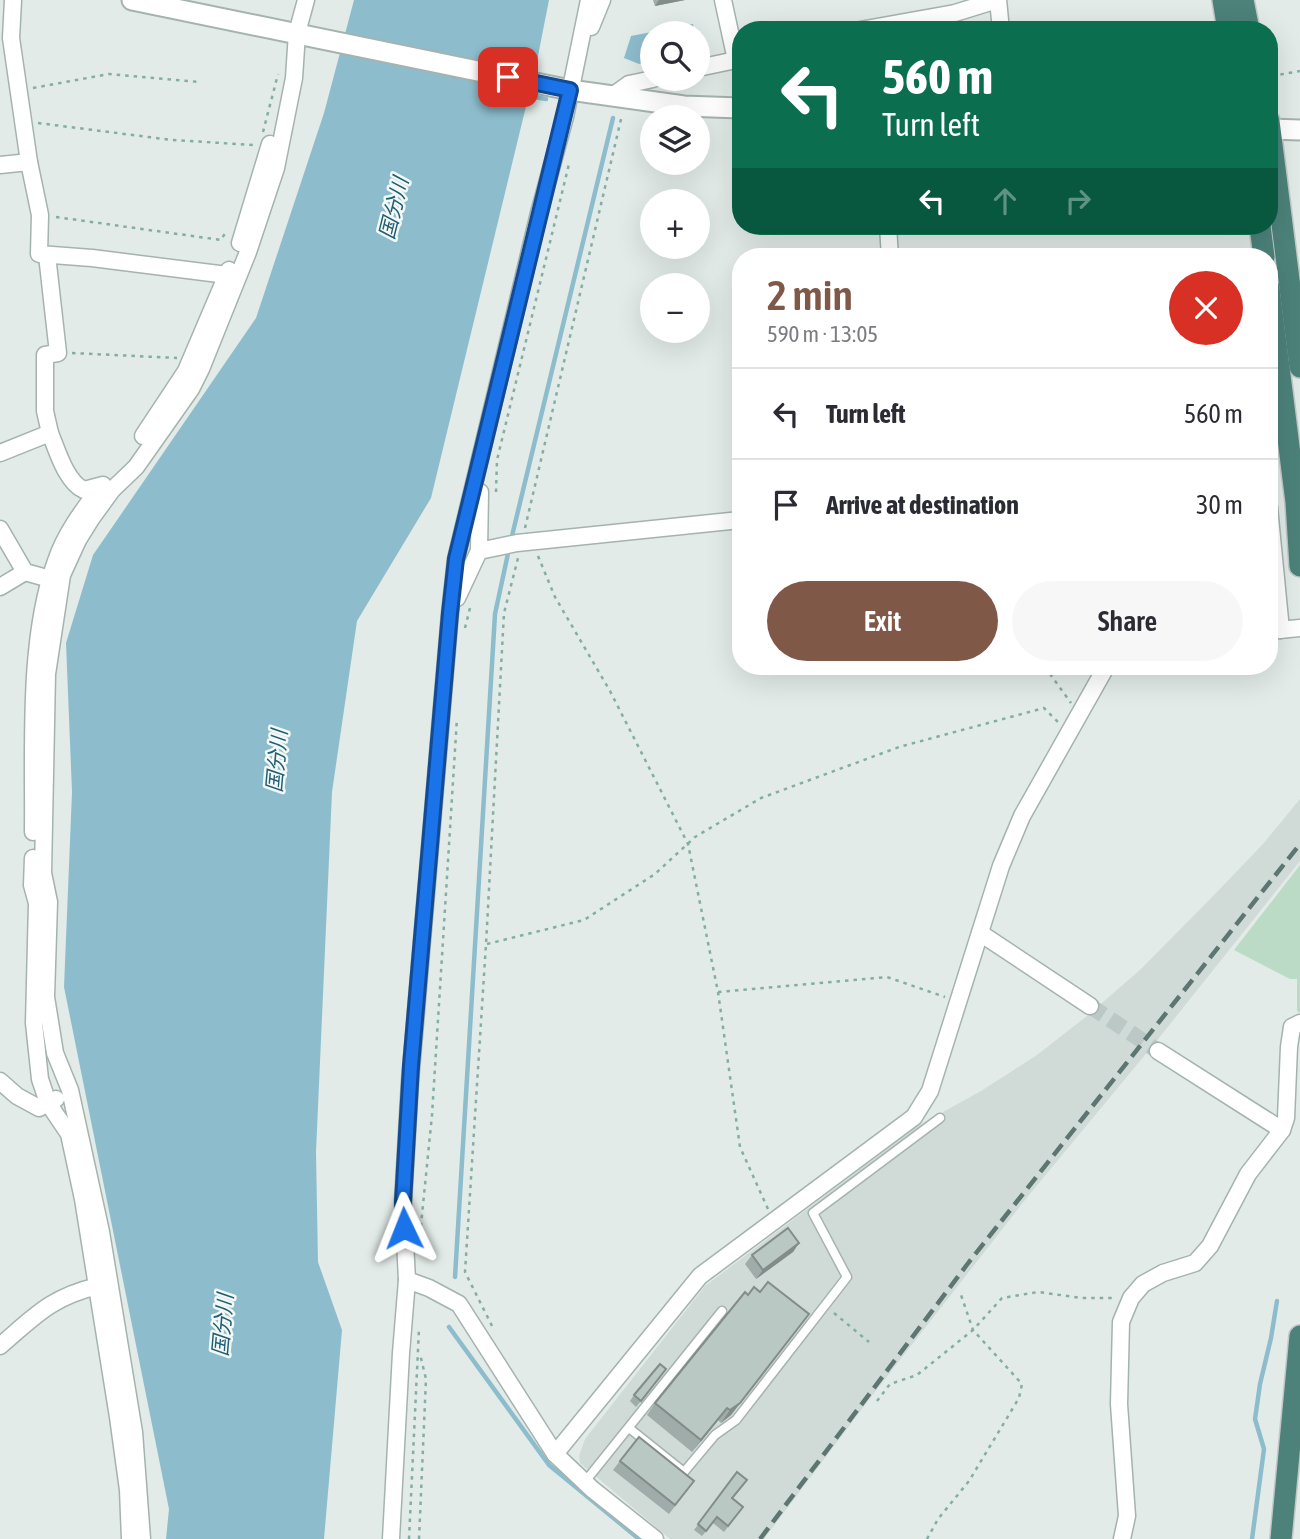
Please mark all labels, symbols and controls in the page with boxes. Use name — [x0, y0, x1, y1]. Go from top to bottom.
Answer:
map controls — [640, 21, 710, 343]
button: search — [640, 21, 710, 91]
pin — [478, 47, 538, 107]
text: 560 m — [882, 48, 993, 104]
icon: left — [767, 49, 858, 140]
icon: arrive — [489, 58, 527, 96]
button: layers — [640, 105, 710, 175]
text: Turn left — [882, 106, 980, 143]
water label: 国分川 — [374, 173, 413, 241]
icon: left — [913, 182, 951, 220]
icon: ahead — [986, 182, 1024, 220]
icon: right — [1059, 182, 1097, 220]
button: + — [640, 189, 710, 259]
text: 2 min — [767, 271, 853, 319]
button: close — [1169, 271, 1243, 345]
button: − — [640, 273, 710, 343]
text: 590 m · 13:05 — [767, 321, 878, 347]
icon: left — [767, 395, 805, 433]
text: Turn left — [826, 399, 906, 429]
text: 560 m — [1184, 399, 1243, 429]
icon: arrive — [767, 486, 805, 524]
text: Arrive at destination — [826, 490, 1019, 520]
text: 30 m — [1196, 490, 1243, 520]
button: Exit — [767, 581, 998, 661]
button: Share — [1012, 581, 1243, 661]
water label: 国分川 — [261, 727, 291, 793]
position arrow — [367, 1191, 441, 1265]
water label: 国分川 — [207, 1291, 237, 1357]

